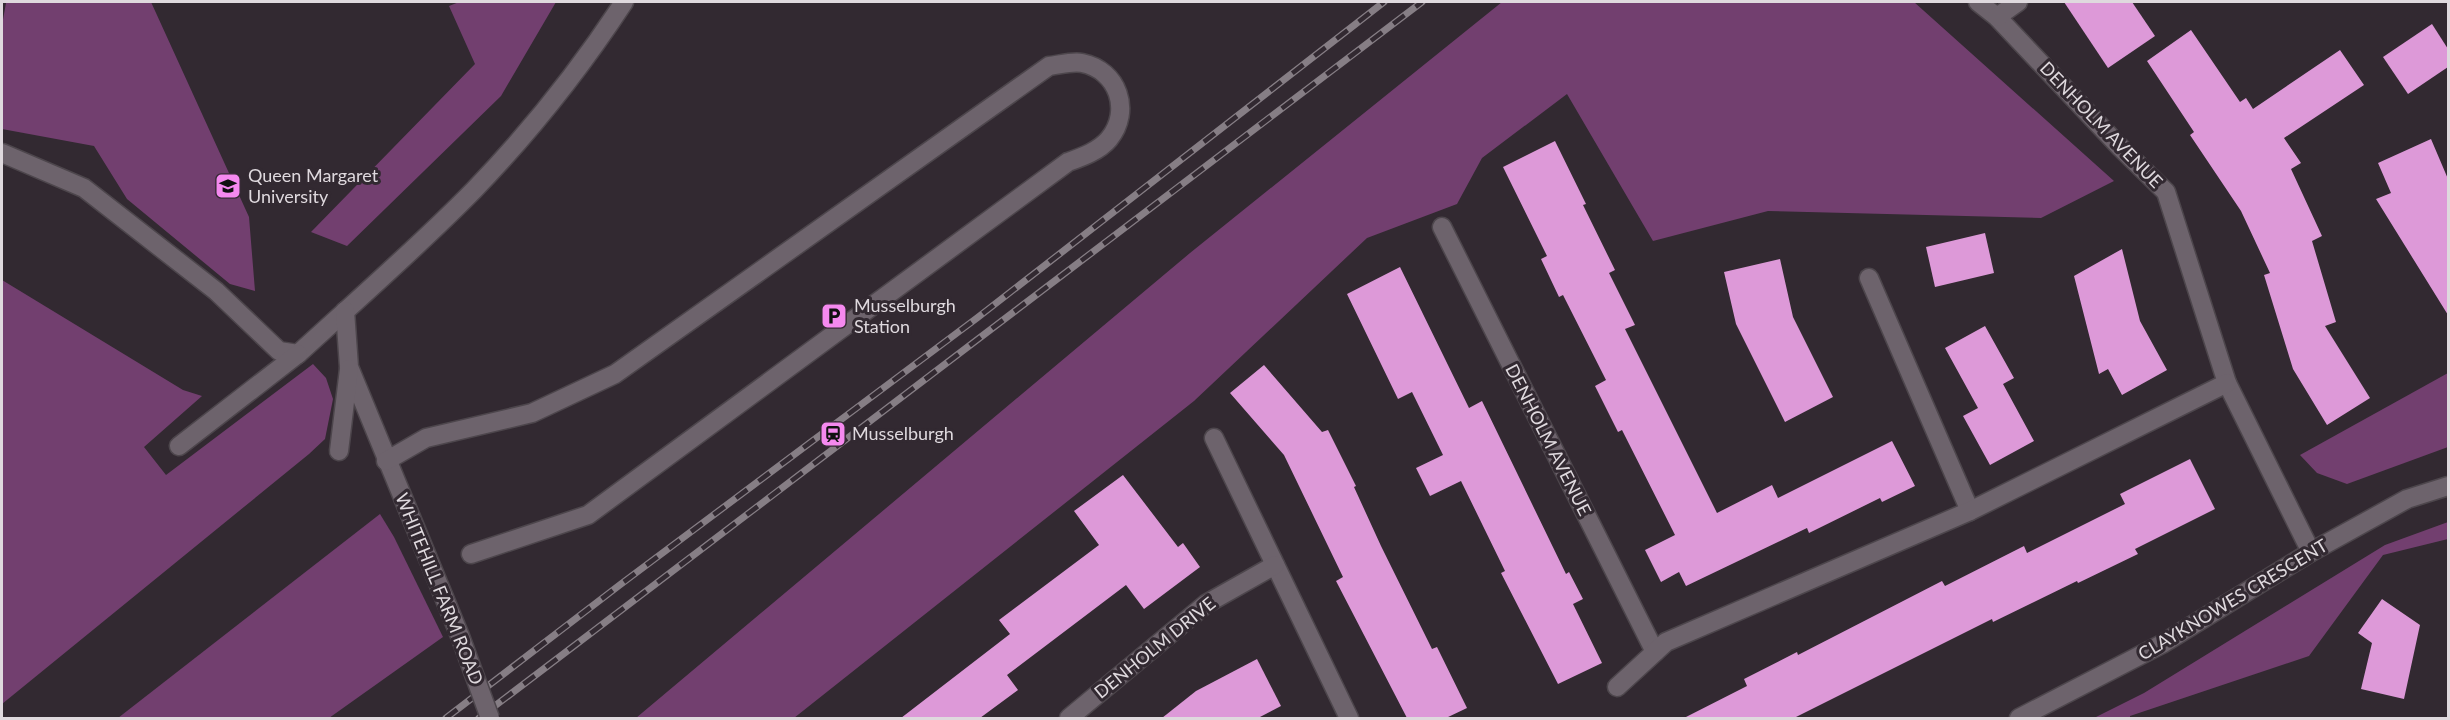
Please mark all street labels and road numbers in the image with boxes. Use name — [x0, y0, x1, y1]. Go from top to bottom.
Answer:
street label: DENHOLM AVENUE — [2036, 57, 2168, 192]
street label: DENHOLM AVENUE — [1501, 360, 1597, 519]
street label: WHITEHILL FARM ROAD — [391, 490, 488, 688]
street label: CLAYKNOWES CRESCENT — [2134, 534, 2331, 664]
street label: DENHOLM DRIVE — [1089, 592, 1219, 703]

